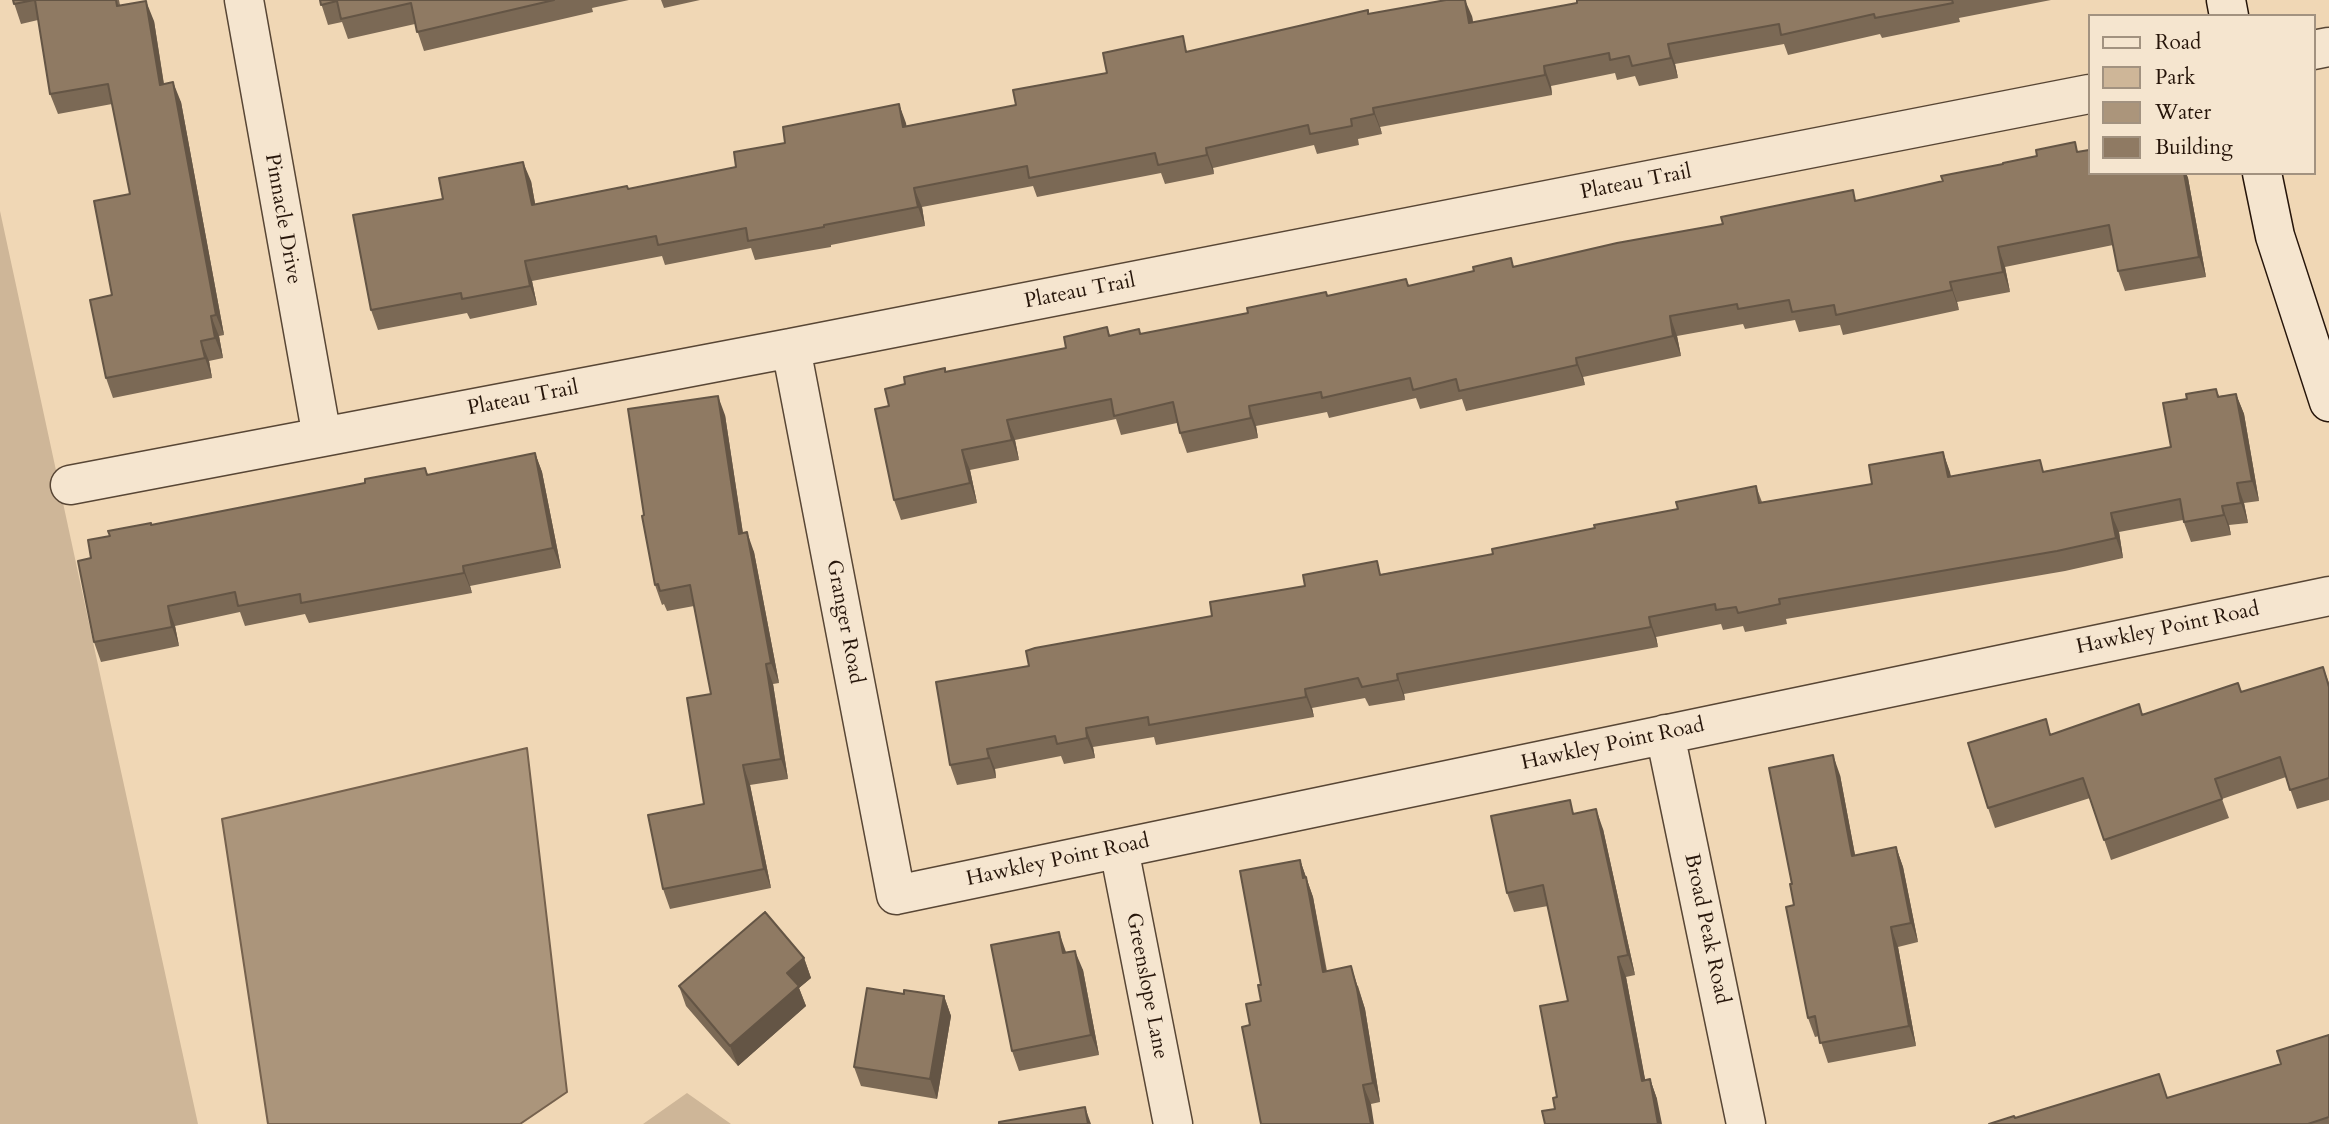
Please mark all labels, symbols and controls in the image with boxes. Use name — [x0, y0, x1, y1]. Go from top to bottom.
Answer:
legend — [2088, 14, 2315, 175]
text: Road — [2155, 28, 2201, 57]
text: Park — [2155, 63, 2195, 92]
text: Water — [2155, 98, 2211, 127]
text: Building — [2155, 133, 2233, 162]
street label: Pinnacle Drive — [258, 152, 306, 286]
street label: Plateau Trail — [1578, 160, 1694, 206]
street label: Plateau Trail — [1022, 269, 1138, 315]
street label: Plateau Trail — [465, 376, 581, 422]
street label: Granger Road — [820, 558, 868, 686]
street label: Hawkley Point Road — [2074, 597, 2262, 661]
street label: Hawkley Point Road — [1519, 713, 1707, 777]
street label: Hawkley Point Road — [964, 829, 1152, 893]
street label: Broad Peak Road — [1678, 851, 1734, 1007]
street label: Greenslope Lane — [1119, 911, 1173, 1061]

